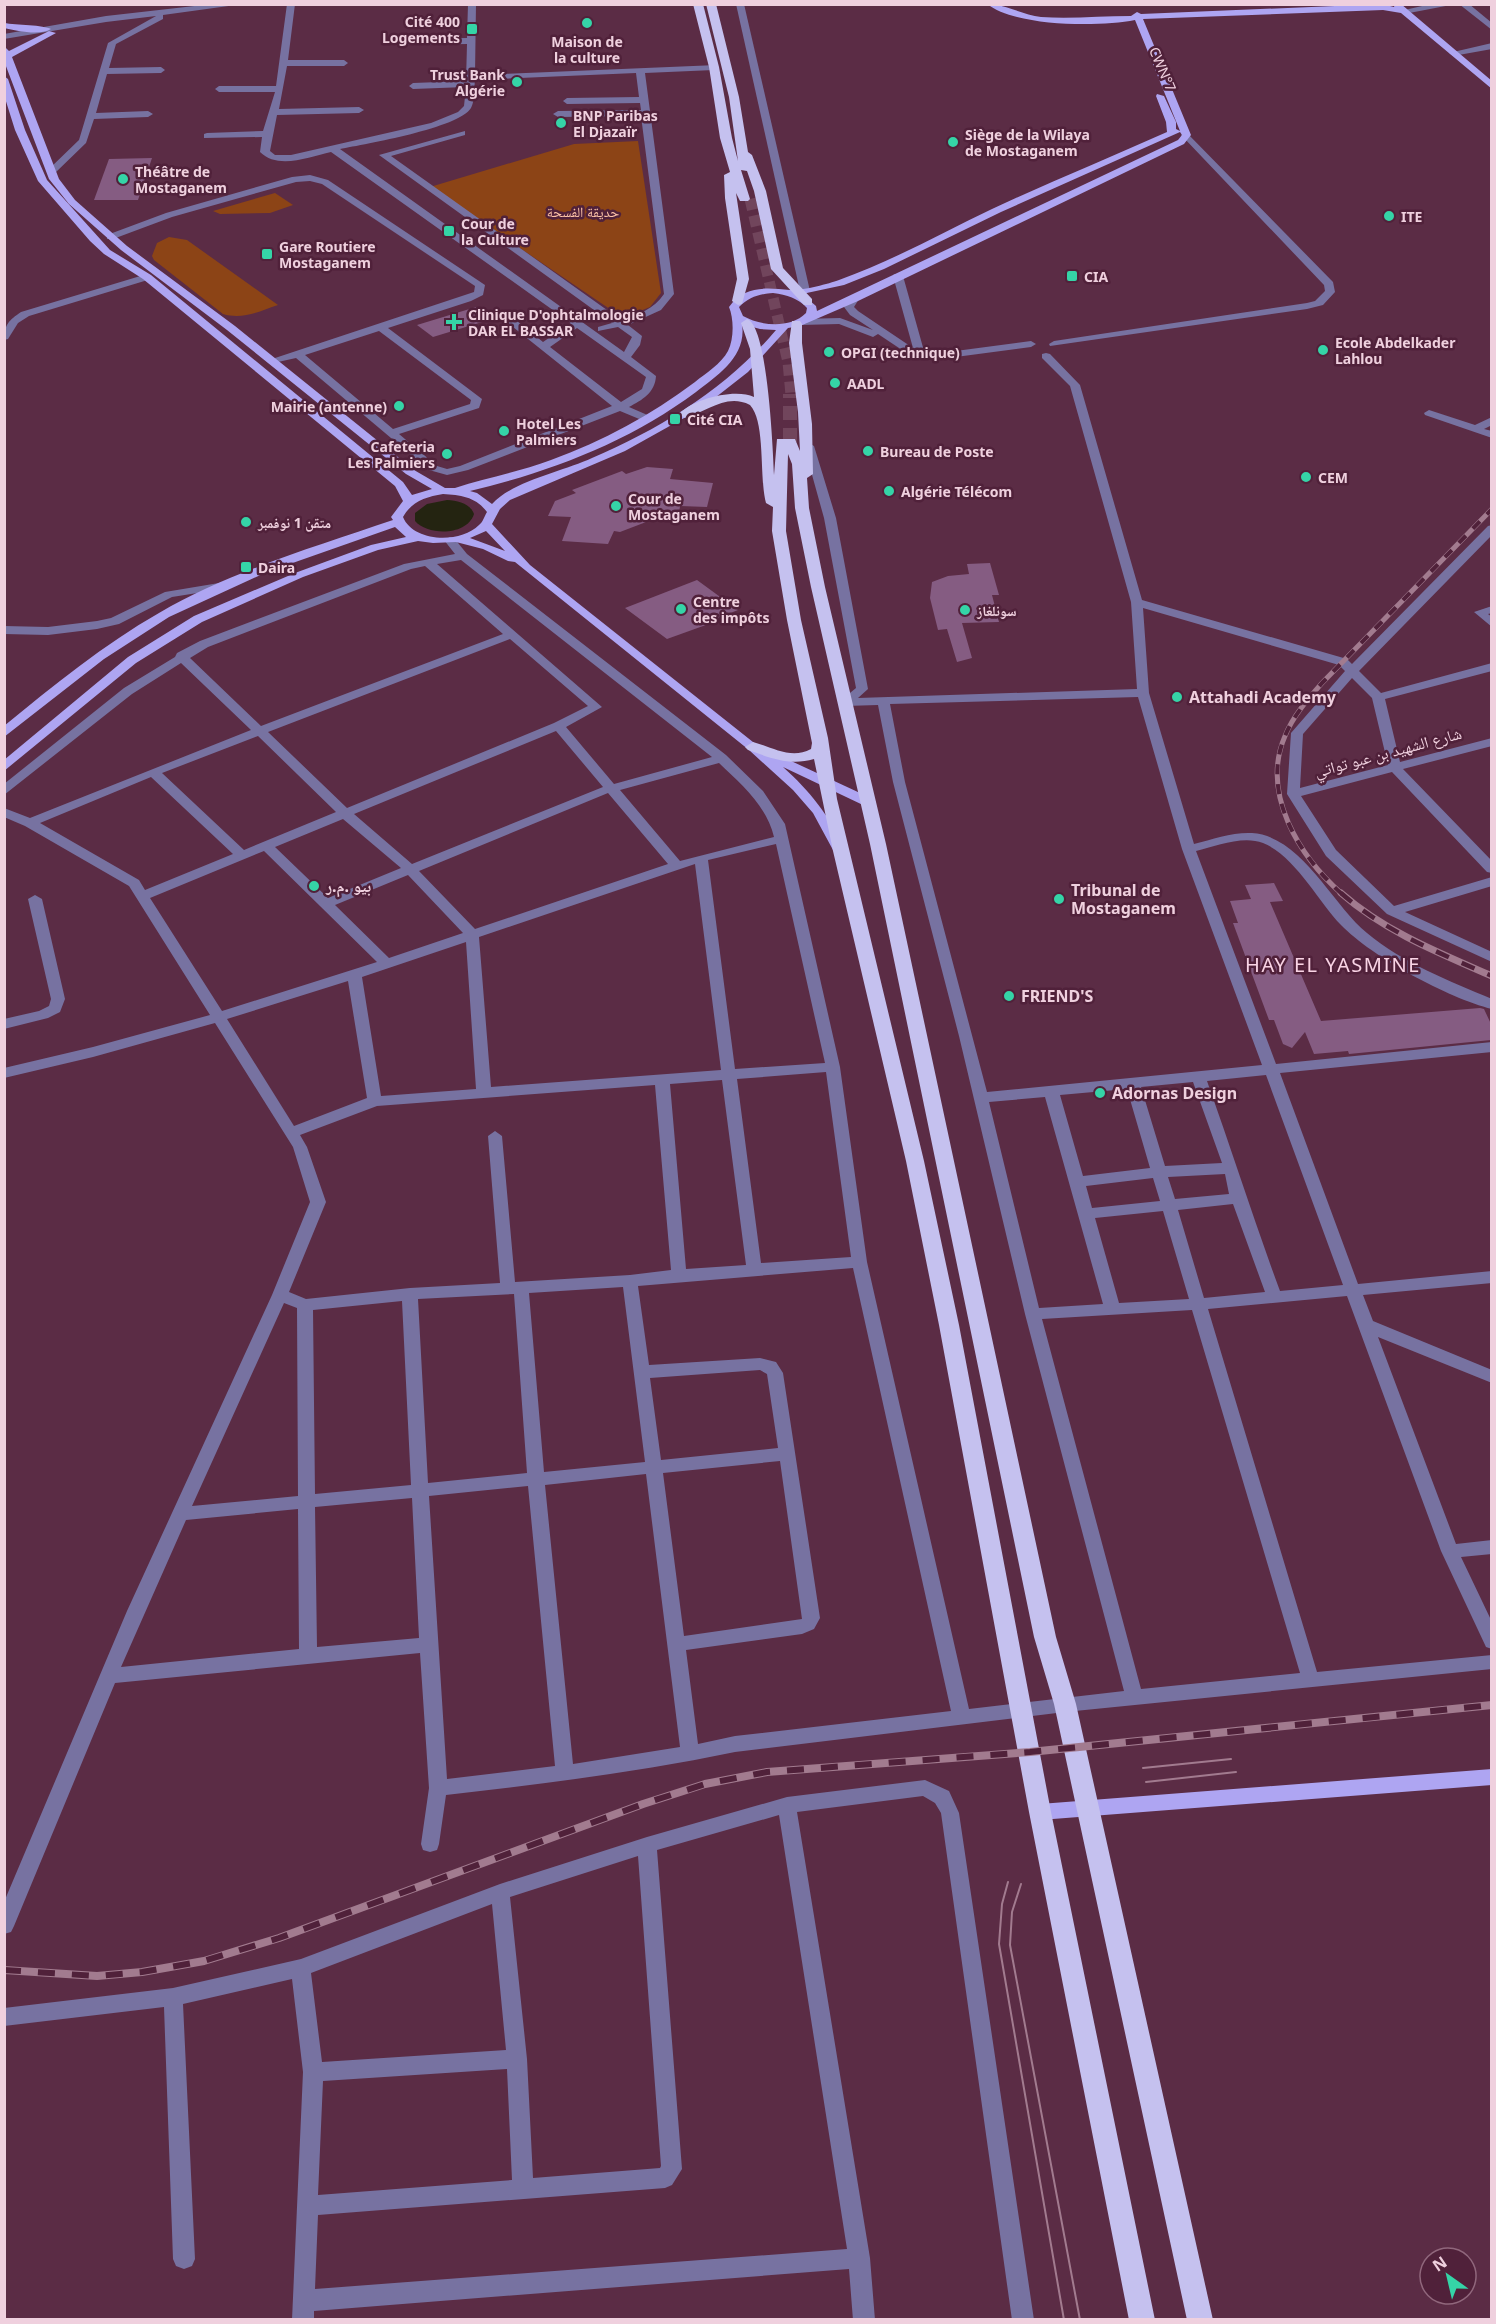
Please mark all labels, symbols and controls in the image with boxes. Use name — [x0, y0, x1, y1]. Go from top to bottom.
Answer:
place label: Cité 400 Logements — [382, 12, 460, 47]
marker: Maison de la culture — [580, 16, 594, 30]
marker: Cité 400 Logements — [465, 22, 479, 36]
place label: Maison de la culture — [551, 32, 623, 67]
street label: CWN°7 — [1145, 44, 1181, 94]
place label: Trust Bank Algérie — [430, 65, 505, 100]
marker: Trust Bank Algérie — [510, 75, 524, 89]
place label: BNP Paribas El Djazaïr — [573, 106, 658, 141]
marker: BNP Paribas El Djazaïr — [554, 116, 568, 130]
place label: Siège de la Wilaya de Mostaganem — [965, 125, 1090, 160]
marker: Siège de la Wilaya de Mostaganem — [946, 135, 960, 149]
place label: Théâtre de Mostaganem — [135, 162, 227, 197]
marker: Théâtre de Mostaganem — [116, 172, 130, 186]
park label: حديقة الفسحة — [547, 202, 619, 221]
place label: ITE — [1401, 207, 1423, 226]
marker: ITE — [1382, 209, 1396, 223]
place label: Cour de la Culture — [461, 214, 529, 249]
marker: Cour de la Culture — [442, 224, 456, 238]
place label: Gare Routiere Mostaganem — [279, 237, 376, 272]
marker: Gare Routiere Mostaganem — [260, 247, 274, 261]
place label: CIA — [1084, 267, 1108, 286]
marker: CIA — [1065, 269, 1079, 283]
place label: Clinique D'ophtalmologie DAR EL BASSAR — [468, 305, 644, 340]
marker: Clinique D'ophtalmologie DAR EL BASSAR — [445, 313, 463, 331]
place label: Ecole Abdelkader Lahlou — [1335, 333, 1456, 368]
place label: OPGI (technique) — [841, 343, 960, 362]
marker: Ecole Abdelkader Lahlou — [1316, 343, 1330, 357]
marker: OPGI (technique) — [822, 345, 836, 359]
place label: AADL — [847, 374, 885, 393]
marker: AADL — [828, 376, 842, 390]
place label: Mairie (antenne) — [271, 397, 387, 416]
marker: Mairie (antenne) — [392, 399, 406, 413]
place label: Cité CIA — [687, 410, 743, 429]
marker: Cité CIA — [668, 412, 682, 426]
place label: Hotel Les Palmiers — [516, 414, 581, 449]
marker: Hotel Les Palmiers — [497, 424, 511, 438]
place label: Cafeteria Les Palmiers — [347, 437, 435, 472]
place label: Bureau de Poste — [880, 442, 994, 461]
marker: Bureau de Poste — [861, 444, 875, 458]
marker: Cafeteria Les Palmiers — [440, 447, 454, 461]
place label: CEM — [1318, 468, 1348, 487]
marker: CEM — [1299, 470, 1313, 484]
place label: Algérie Télécom — [901, 482, 1012, 501]
marker: Algérie Télécom — [882, 484, 896, 498]
place label: Cour de Mostaganem — [628, 489, 720, 524]
marker: Cour de Mostaganem — [609, 499, 623, 513]
place label: متقن 1 نوفمبر — [257, 513, 331, 532]
marker: متقن 1 نوفمبر — [239, 515, 253, 529]
place label: Daira — [258, 558, 295, 577]
marker: Daira — [239, 560, 253, 574]
place label: Centre des impôts — [693, 592, 769, 627]
place label: سونلغاز — [976, 601, 1017, 620]
marker: Centre des impôts — [674, 602, 688, 616]
marker: سونلغاز — [958, 603, 972, 617]
place label: Attahadi Academy — [1189, 686, 1337, 708]
marker: Attahadi Academy — [1170, 690, 1184, 704]
street label: شارع الشهيد بن عبو تواتي — [1312, 722, 1465, 784]
place label: بيو .م.ر — [325, 875, 371, 898]
marker: بيو .م.ر — [307, 879, 321, 893]
place label: Tribunal de Mostaganem — [1071, 879, 1176, 919]
marker: Tribunal de Mostaganem — [1052, 892, 1066, 906]
district label: HAY EL YASMINE — [1245, 951, 1421, 978]
place label: FRIEND'S — [1021, 985, 1093, 1007]
marker: FRIEND'S — [1002, 989, 1016, 1003]
place label: Adornas Design — [1112, 1082, 1237, 1104]
marker: Adornas Design — [1093, 1086, 1107, 1100]
north arrow — [1418, 2246, 1478, 2306]
text: N — [1428, 2251, 1451, 2276]

